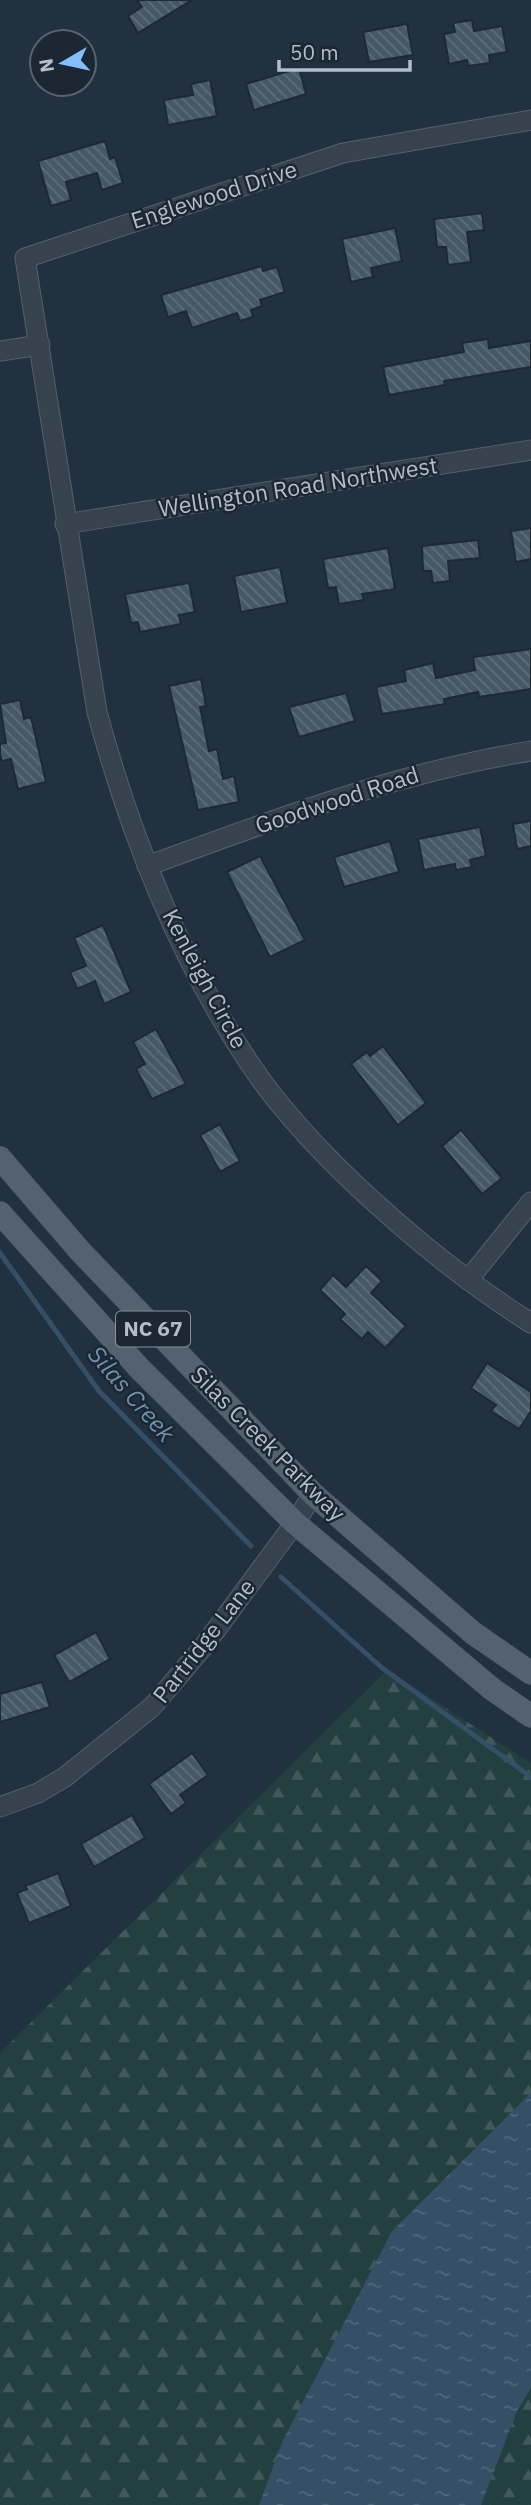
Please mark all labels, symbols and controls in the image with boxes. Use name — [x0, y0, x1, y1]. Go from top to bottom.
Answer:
north arrow — [28, 28, 98, 98]
scale bar — [279, 28, 410, 72]
text: 50 m — [290, 38, 339, 66]
text: N — [33, 57, 59, 74]
street label: Englewood Drive — [127, 153, 301, 235]
street label: Wellington Road Northwest — [156, 449, 439, 523]
street label: Goodwood Road — [251, 759, 422, 840]
street label: Kenleigh Circle — [157, 904, 255, 1053]
road number: NC 67 — [116, 1312, 190, 1346]
water label: Silas Creek — [81, 1338, 183, 1449]
street label: Silas Creek Parkway — [185, 1359, 353, 1528]
street label: Partridge Lane — [145, 1572, 261, 1709]

